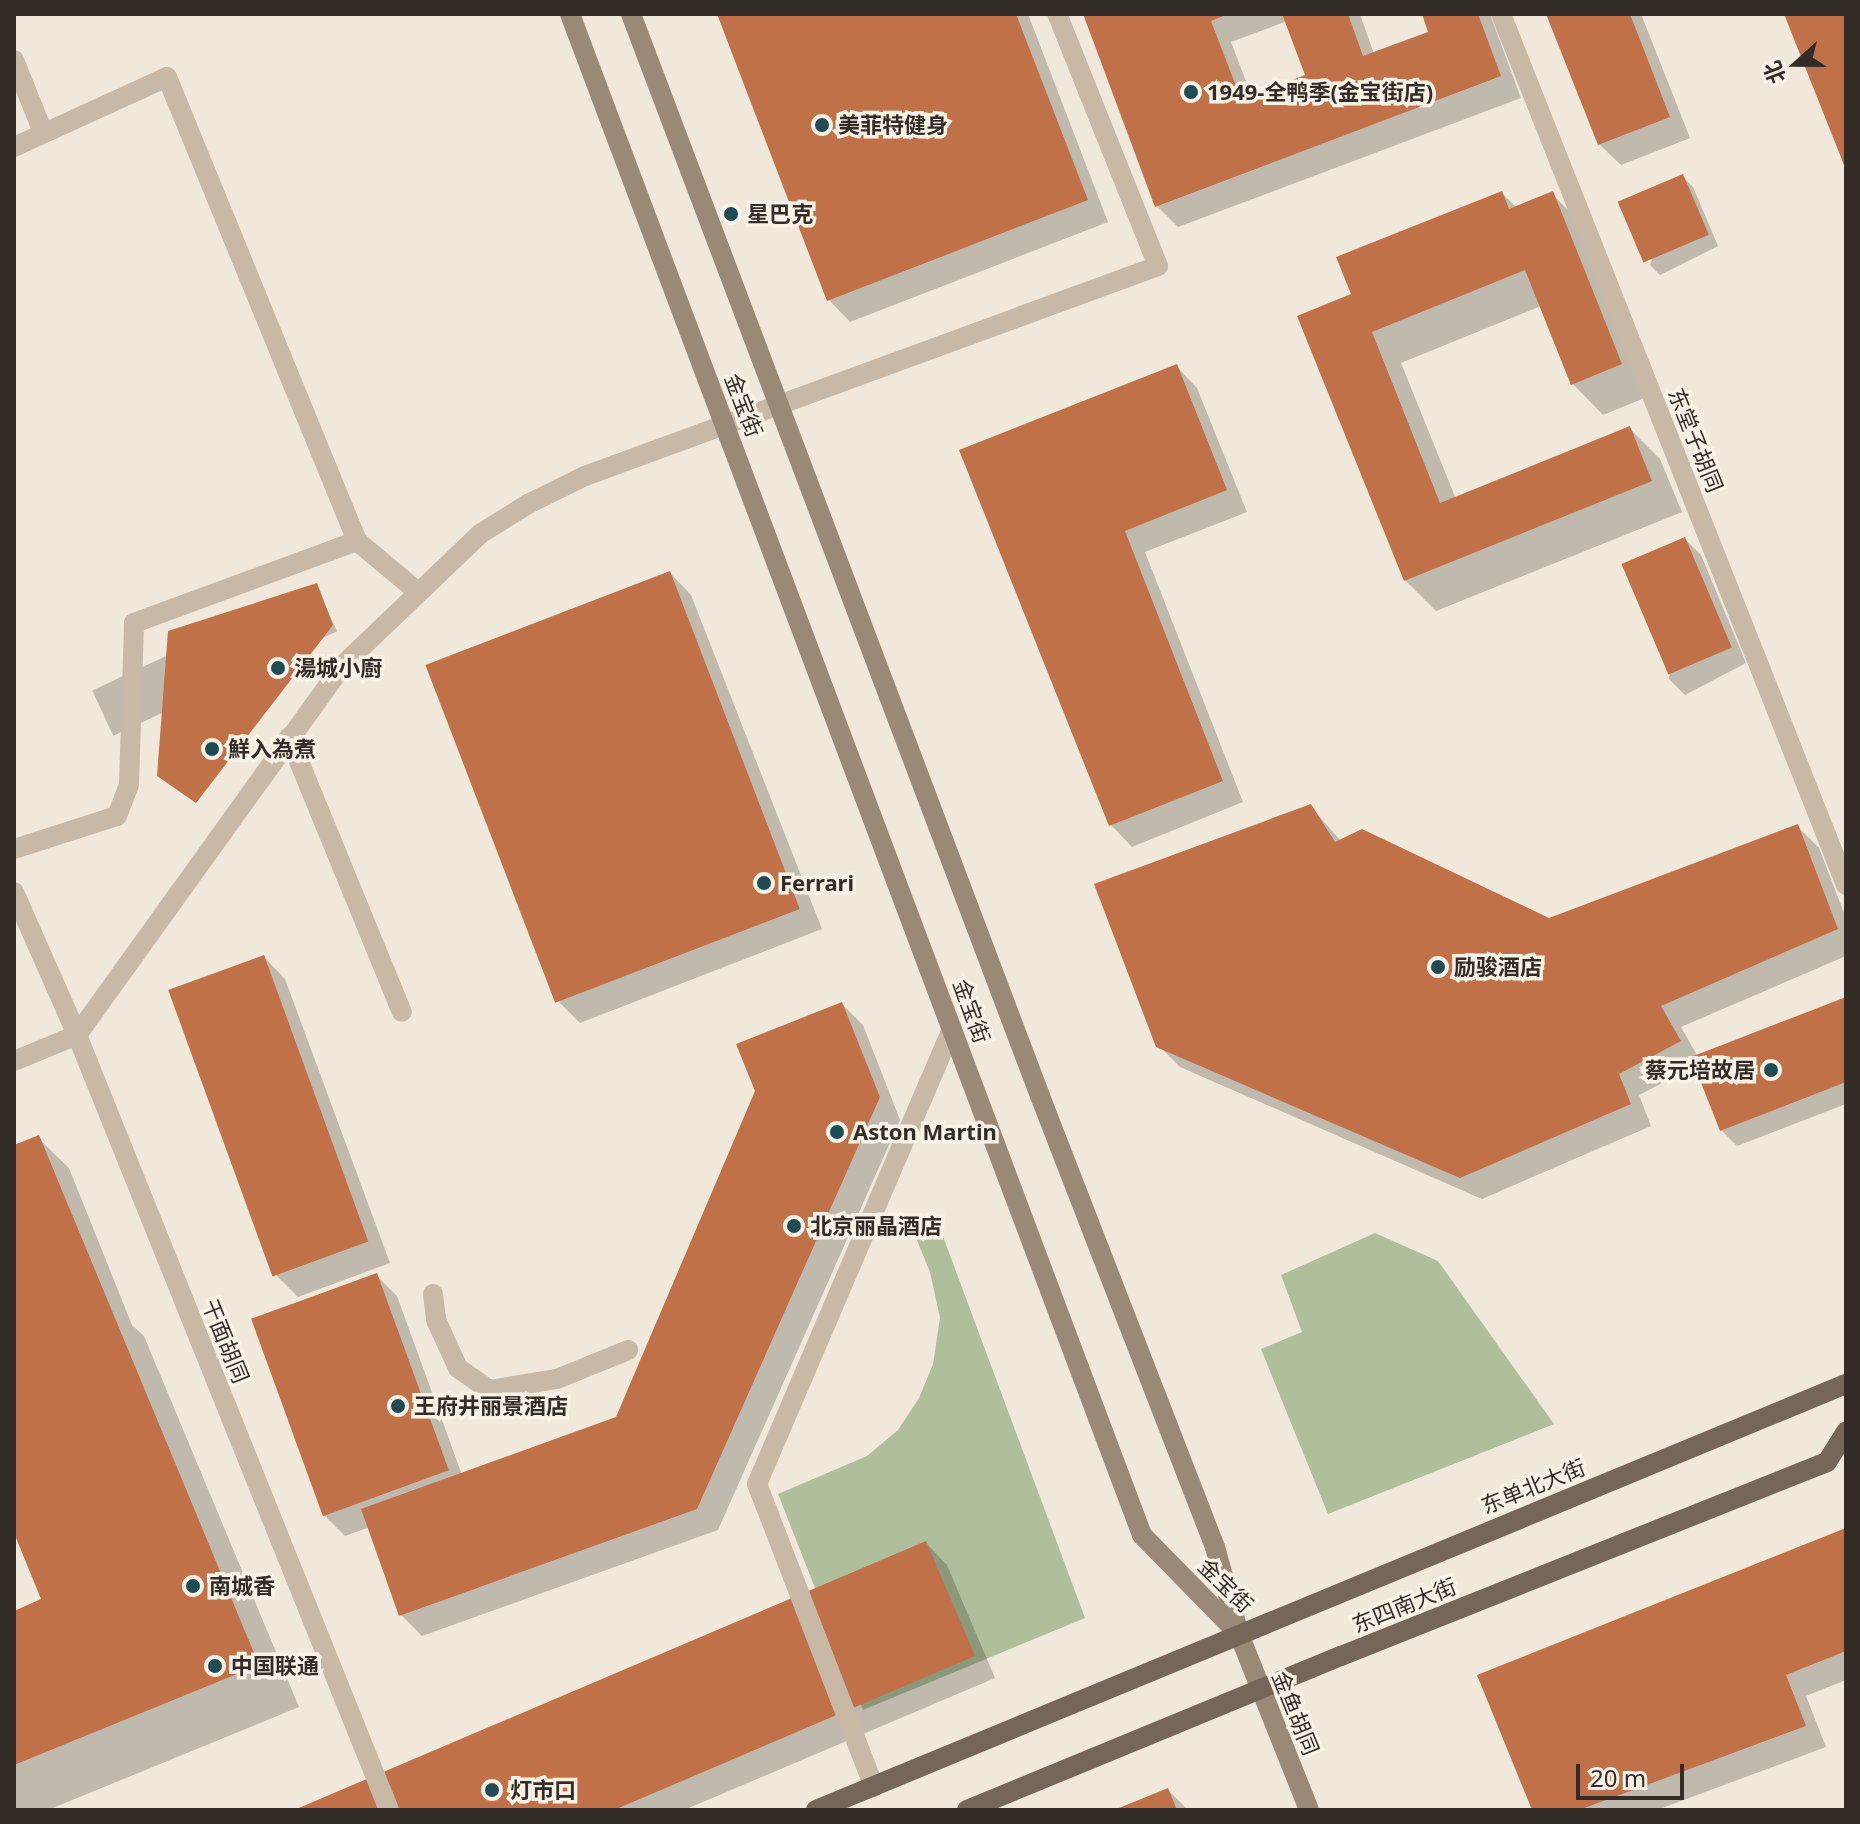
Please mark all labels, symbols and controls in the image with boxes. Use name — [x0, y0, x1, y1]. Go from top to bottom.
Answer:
north arrow — [1756, 24, 1836, 104]
text: 北 — [1756, 57, 1792, 88]
place label: 1949-全鸭季(金宝街店) — [1207, 79, 1433, 105]
marker: 1949-全鸭季(金宝街店) — [1182, 83, 1200, 101]
place label: 美菲特健身 — [838, 112, 948, 138]
marker: 美菲特健身 — [813, 116, 831, 134]
place label: 星巴克 — [747, 201, 813, 227]
marker: 星巴克 — [722, 205, 740, 223]
street label: 金宝街 — [720, 369, 768, 441]
street label: 东堂子胡同 — [1663, 384, 1729, 496]
place label: 湯城小廚 — [294, 655, 382, 681]
marker: 湯城小廚 — [269, 659, 287, 677]
place label: 鮮入為煮 — [228, 736, 316, 762]
marker: 鮮入為煮 — [203, 740, 221, 758]
place label: Ferrari — [780, 870, 854, 896]
marker: Ferrari — [755, 874, 773, 892]
place label: 励骏酒店 — [1454, 954, 1542, 980]
marker: 励骏酒店 — [1429, 958, 1447, 976]
street label: 金宝街 — [948, 975, 996, 1047]
place label: 蔡元培故居 — [1645, 1057, 1755, 1083]
marker: 蔡元培故居 — [1762, 1061, 1780, 1079]
place label: Aston Martin — [853, 1119, 997, 1145]
marker: Aston Martin — [828, 1123, 846, 1141]
place label: 北京丽晶酒店 — [810, 1213, 942, 1239]
marker: 北京丽晶酒店 — [785, 1217, 803, 1235]
street label: 干面胡同 — [197, 1295, 255, 1387]
place label: 王府井丽景酒店 — [414, 1393, 568, 1419]
marker: 王府井丽景酒店 — [389, 1397, 407, 1415]
street label: 东单北大街 — [1477, 1453, 1589, 1519]
street label: 金宝街 — [1193, 1553, 1259, 1617]
street label: 东四南大街 — [1348, 1572, 1460, 1638]
place label: 南城香 — [209, 1573, 275, 1599]
marker: 南城香 — [184, 1577, 202, 1595]
place label: 中国联通 — [231, 1653, 319, 1679]
marker: 中国联通 — [206, 1657, 224, 1675]
street label: 金鱼胡同 — [1267, 1667, 1325, 1759]
scale bar — [1580, 1748, 1688, 1798]
text: 20 m — [1590, 1761, 1646, 1794]
place label: 灯市口 — [510, 1777, 576, 1803]
marker: 灯市口 — [481, 1779, 503, 1801]

